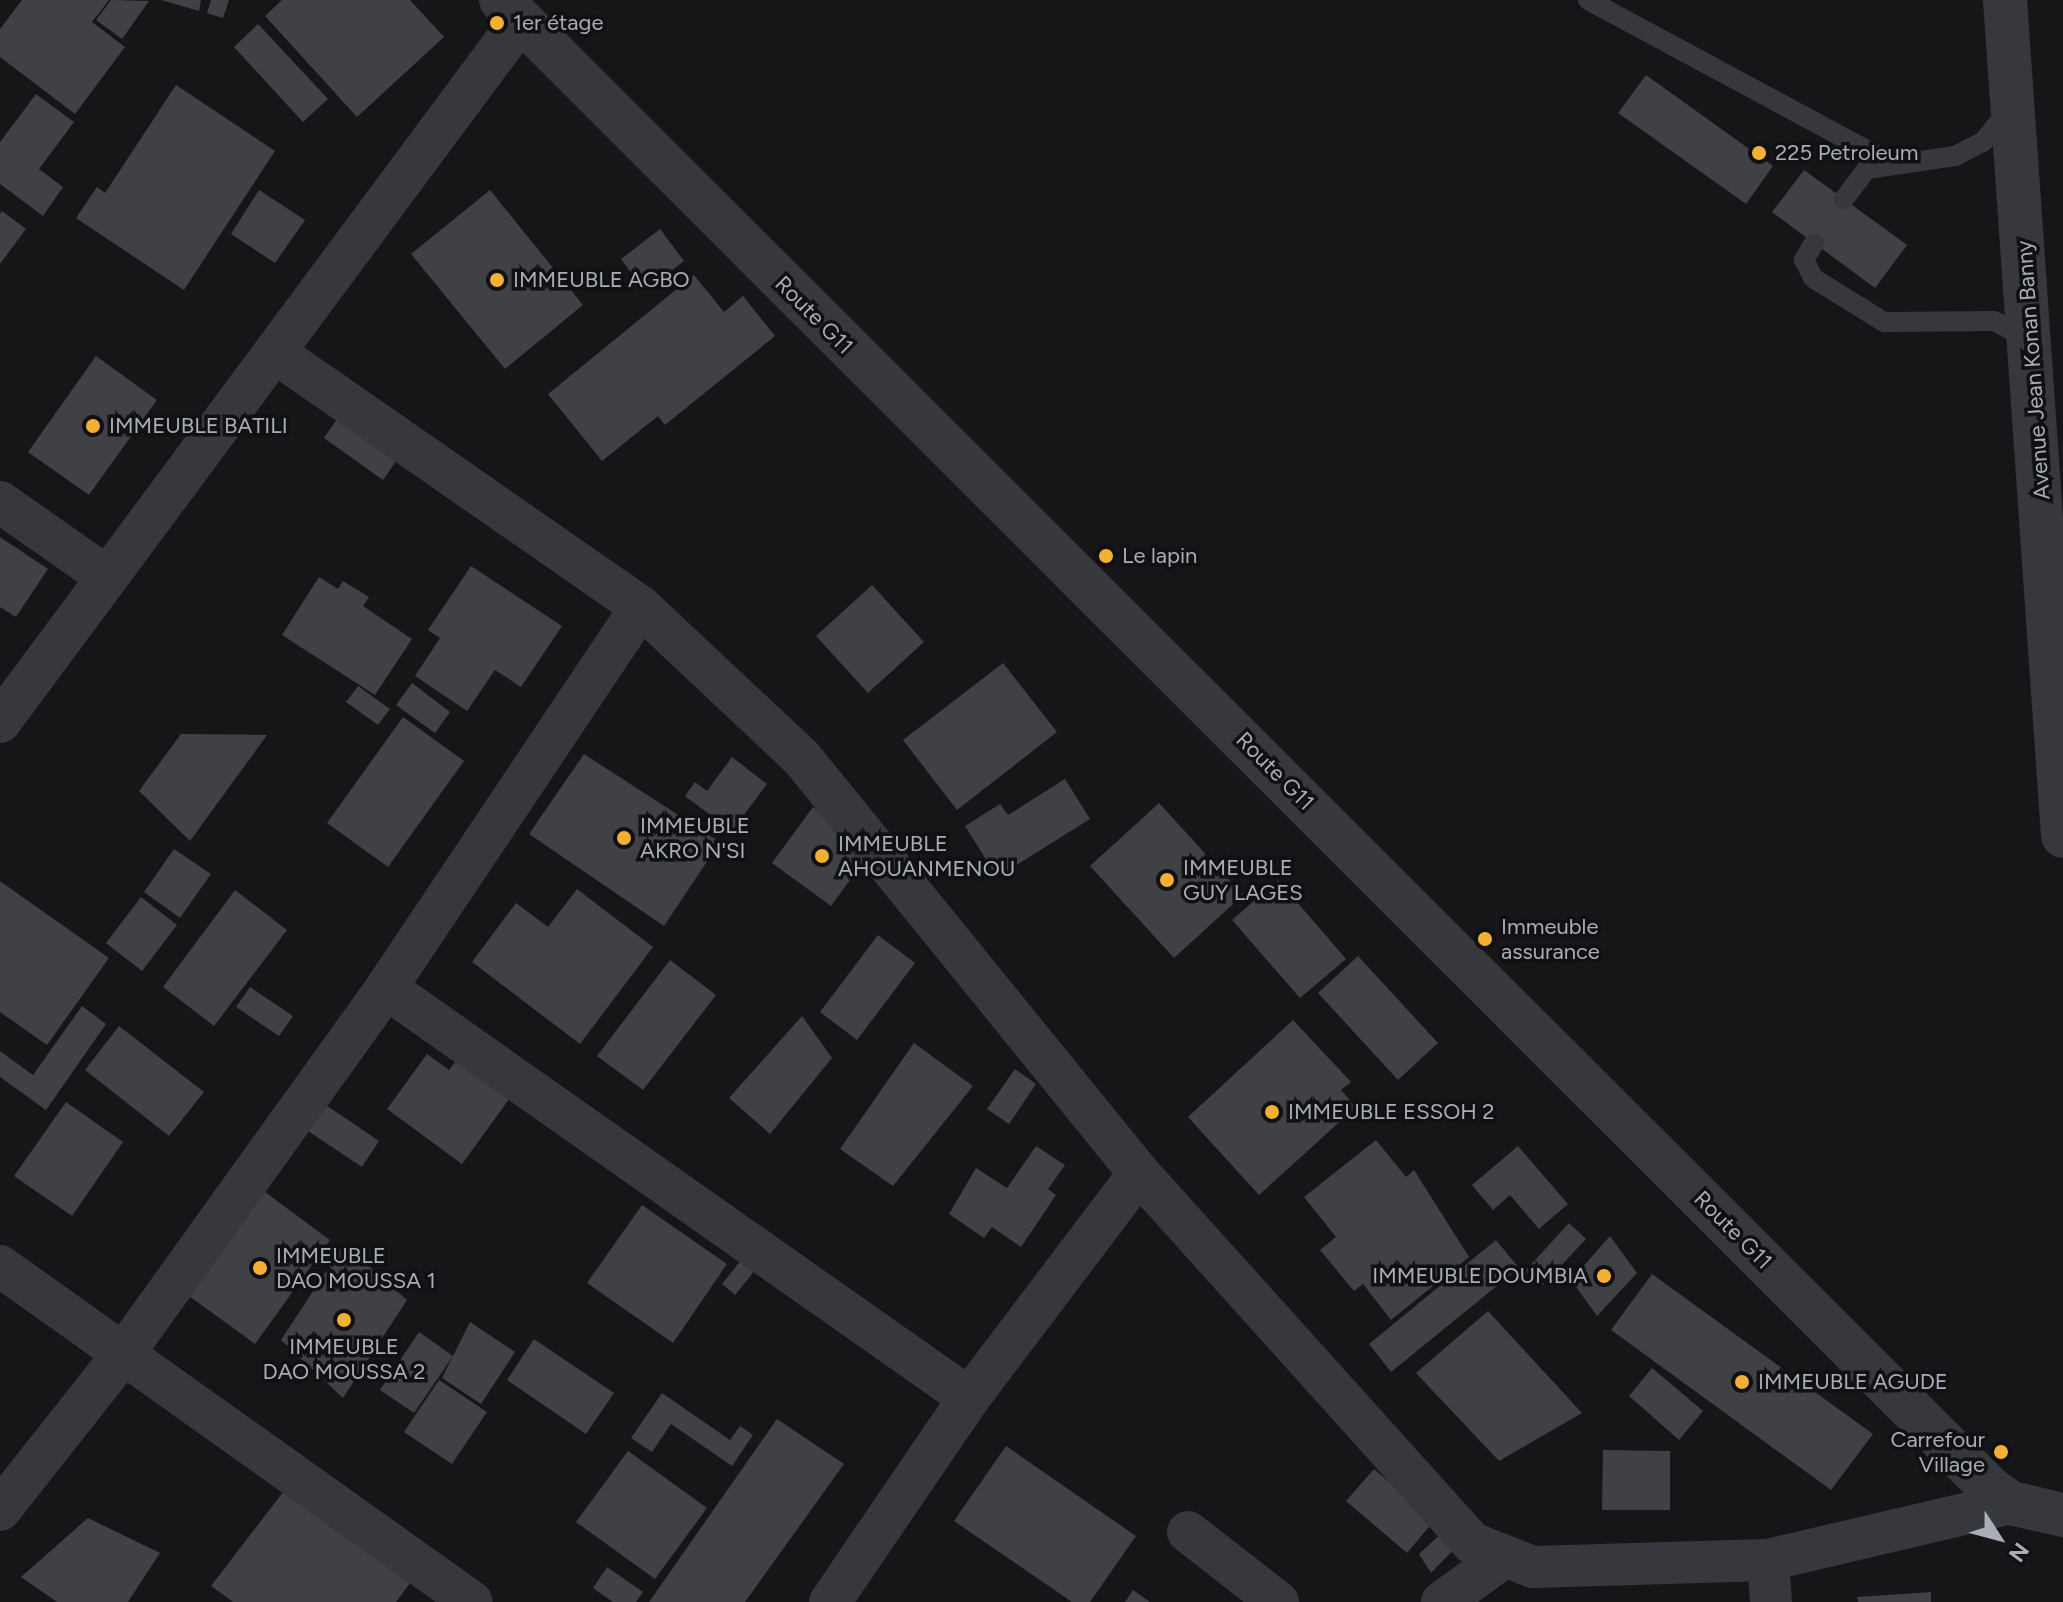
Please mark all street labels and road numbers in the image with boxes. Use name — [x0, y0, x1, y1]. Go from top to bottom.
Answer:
street label: Avenue Jean Konan Banny — [2011, 239, 2055, 501]
street label: Route G11 — [770, 271, 858, 359]
street label: Route G11 — [1231, 727, 1319, 815]
street label: Route G11 — [1689, 1186, 1777, 1274]

